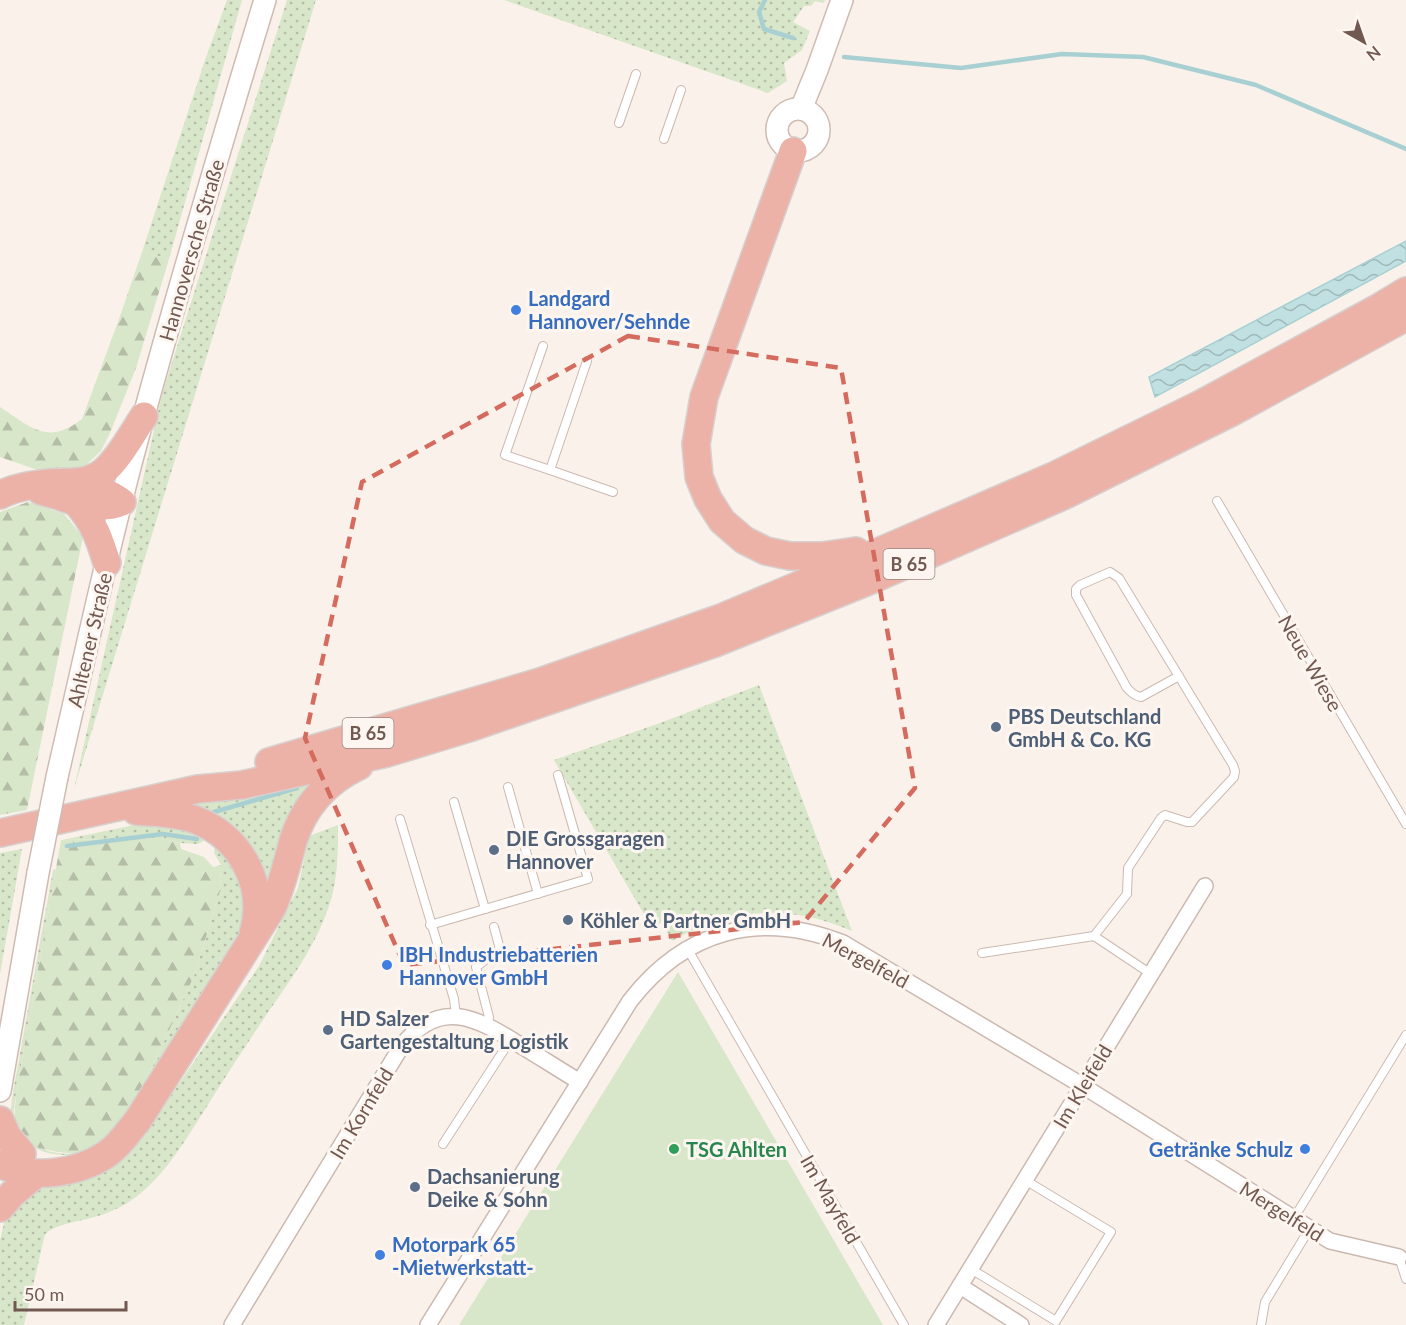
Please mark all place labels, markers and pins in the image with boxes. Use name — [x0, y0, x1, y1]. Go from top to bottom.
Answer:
place label: Landgard Hannover/Sehnde — [528, 286, 690, 333]
marker: Landgard Hannover/Sehnde — [509, 303, 523, 317]
place label: PBS Deutschland GmbH & Co. KG — [1008, 704, 1161, 751]
marker: PBS Deutschland GmbH & Co. KG — [989, 720, 1003, 734]
place label: DIE Grossgaragen Hannover — [506, 826, 665, 873]
marker: DIE Grossgaragen Hannover — [487, 843, 501, 857]
place label: Köhler & Partner GmbH — [580, 908, 791, 932]
marker: Köhler & Partner GmbH — [561, 913, 575, 927]
place label: IBH Industriebatterien Hannover GmbH — [399, 942, 598, 989]
marker: IBH Industriebatterien Hannover GmbH — [380, 958, 394, 972]
place label: HD Salzer Gartengestaltung Logistik — [340, 1006, 569, 1053]
marker: HD Salzer Gartengestaltung Logistik — [321, 1023, 335, 1037]
place label: TSG Ahlten — [686, 1137, 787, 1161]
place label: Getränke Schulz — [1149, 1137, 1293, 1161]
marker: TSG Ahlten — [667, 1142, 681, 1156]
marker: Getränke Schulz — [1298, 1142, 1312, 1156]
place label: Dachsanierung Deike & Sohn — [427, 1164, 560, 1211]
marker: Dachsanierung Deike & Sohn — [408, 1180, 422, 1194]
place label: Motorpark 65 -Mietwerkstatt- — [392, 1232, 534, 1279]
marker: Motorpark 65 -Mietwerkstatt- — [373, 1248, 387, 1262]

